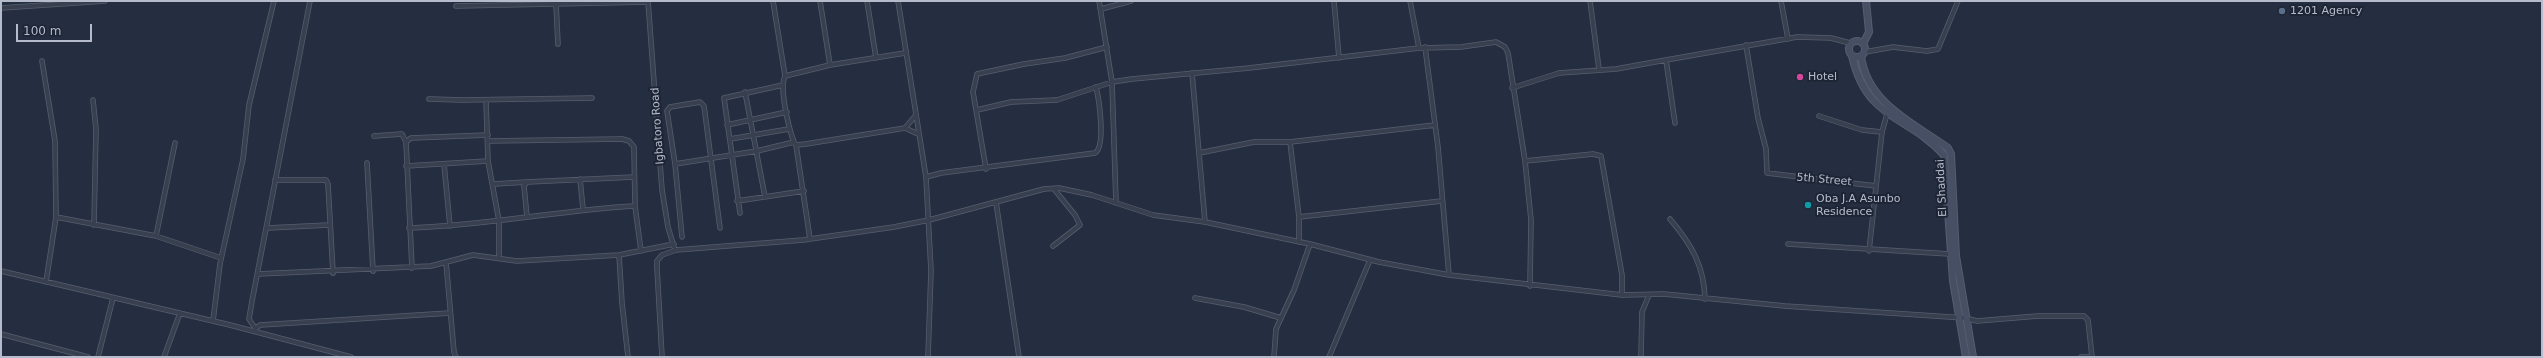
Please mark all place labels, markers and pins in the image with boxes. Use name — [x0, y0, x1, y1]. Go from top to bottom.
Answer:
place label: 1201 Agency — [2290, 4, 2362, 18]
marker: 1201 Agency — [2277, 6, 2287, 16]
place label: Hotel — [1808, 70, 1837, 84]
marker: Hotel — [1795, 72, 1805, 82]
place label: Oba J.A Asunbo Residence — [1816, 192, 1901, 218]
marker: Oba J.A Asunbo Residence — [1803, 200, 1813, 210]

